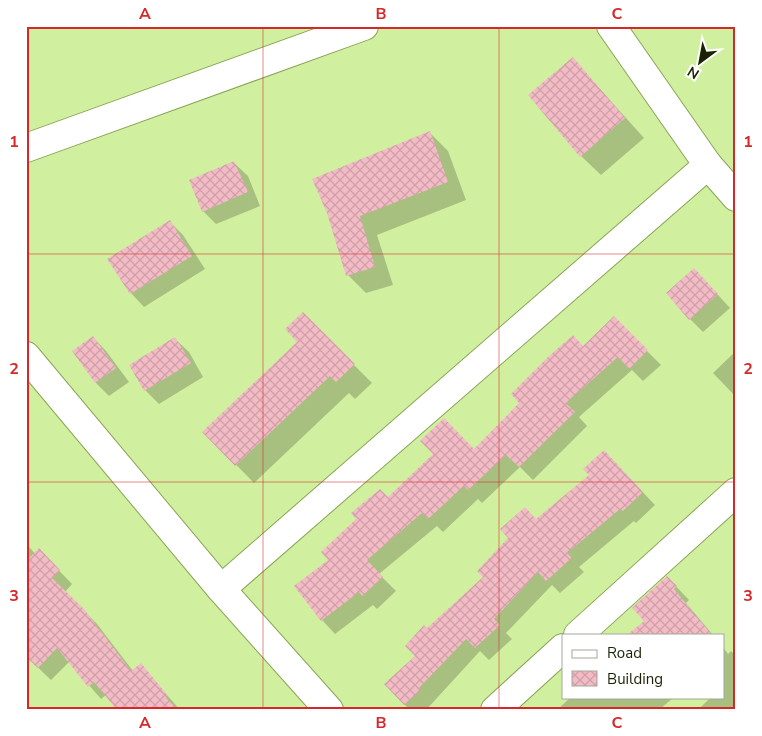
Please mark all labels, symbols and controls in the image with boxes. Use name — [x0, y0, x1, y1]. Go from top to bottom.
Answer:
text: A — [139, 3, 151, 25]
text: B — [375, 3, 387, 25]
text: C — [612, 3, 623, 25]
north arrow — [674, 38, 724, 88]
text: N — [684, 62, 703, 83]
text: 1 — [9, 131, 19, 153]
text: 1 — [743, 131, 753, 153]
text: 2 — [9, 358, 19, 380]
text: 2 — [743, 358, 753, 380]
text: 3 — [9, 585, 19, 607]
text: 3 — [743, 585, 753, 607]
legend — [562, 634, 724, 698]
text: Road — [607, 643, 642, 663]
text: Building — [607, 669, 663, 689]
text: A — [139, 712, 151, 734]
text: B — [375, 712, 387, 734]
text: C — [612, 712, 623, 734]

